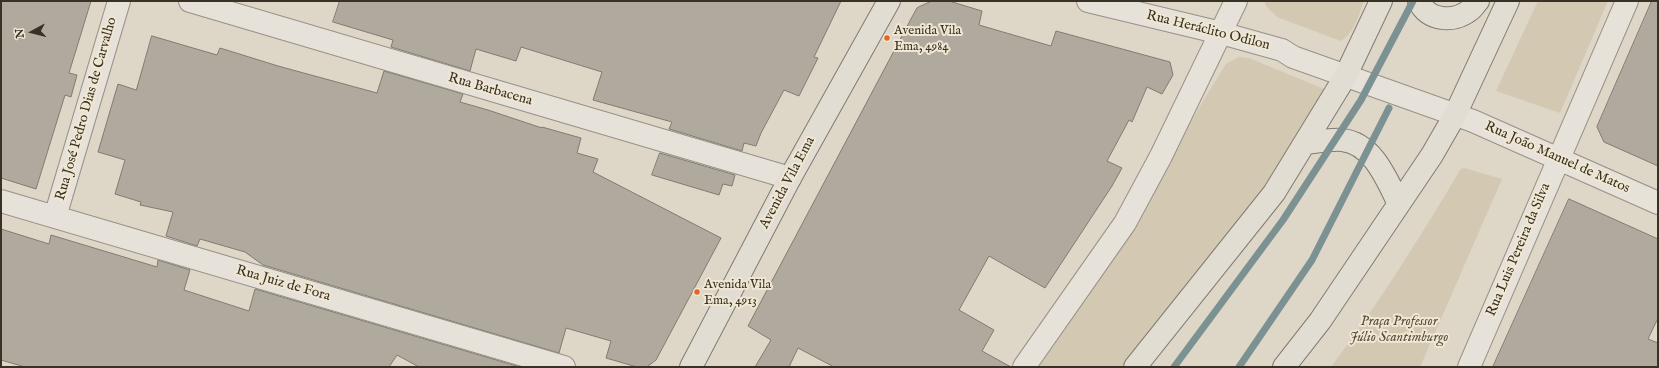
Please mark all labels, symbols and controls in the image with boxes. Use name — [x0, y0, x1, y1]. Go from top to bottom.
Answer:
street label: Rua Heráclito Odilon — [1144, 8, 1272, 54]
north arrow — [12, 12, 52, 52]
street label: Rua José Pedro Dias de Carvalho — [53, 15, 121, 203]
place label: Avenida Vila Ema, 4984 — [894, 23, 961, 54]
text: N — [13, 28, 28, 39]
marker: Avenida Vila Ema, 4984 — [882, 33, 892, 43]
street label: Rua Barbacena — [446, 70, 534, 110]
street label: Rua João Manuel de Matos — [1482, 118, 1632, 198]
street label: Avenida Vila Ema — [757, 134, 819, 232]
street label: Rua Luis Pereira da Silva — [1483, 181, 1555, 319]
street label: Rua Juiz de Fora — [234, 263, 332, 305]
place label: Avenida Vila Ema, 4913 — [704, 277, 771, 308]
marker: Avenida Vila Ema, 4913 — [692, 287, 702, 297]
park label: Praça Professor Júlio Scantimburgo — [1350, 314, 1448, 346]

